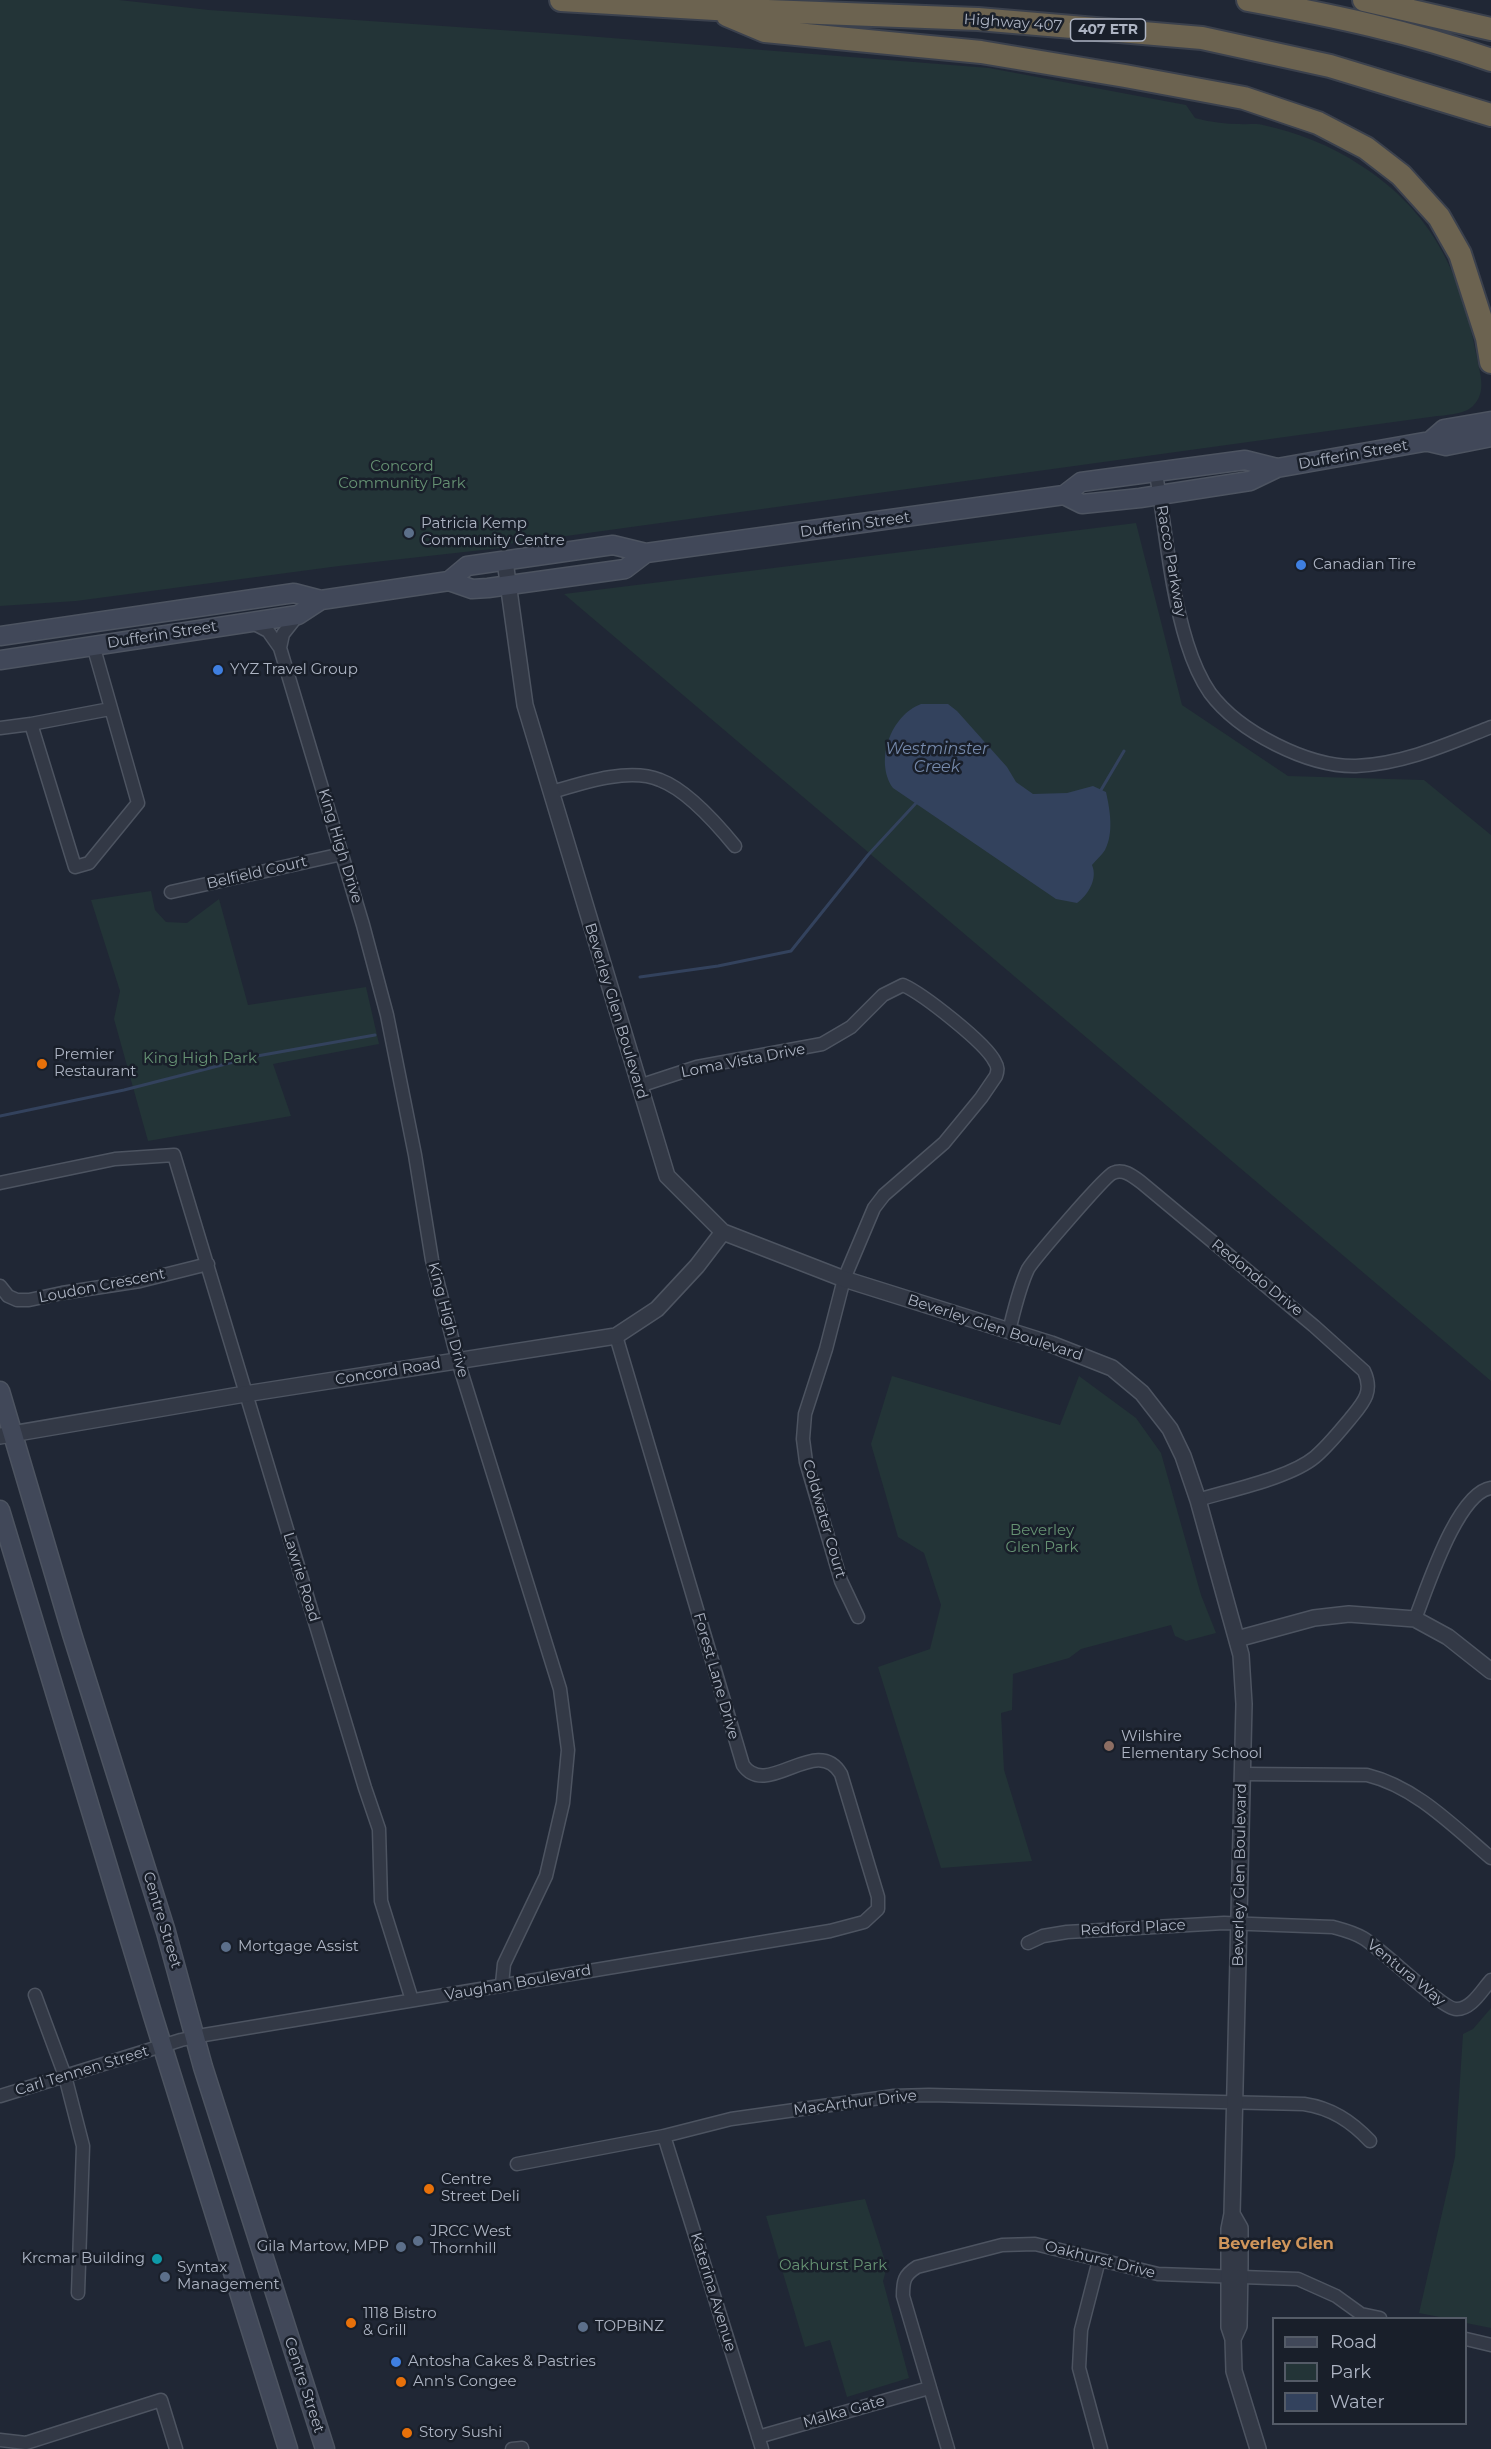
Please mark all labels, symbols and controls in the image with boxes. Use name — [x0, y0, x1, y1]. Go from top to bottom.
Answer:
street label: Highway 407 — [963, 11, 1063, 35]
road number: 407 ETR — [1070, 19, 1146, 41]
street label: Dufferin Street — [1297, 437, 1409, 473]
park label: Concord Community Park — [338, 458, 466, 493]
street label: Racco Parkway — [1152, 504, 1190, 618]
street label: Dufferin Street — [799, 508, 911, 542]
place label: Patricia Kemp Community Centre — [421, 515, 565, 550]
marker: Patricia Kemp Community Centre — [402, 526, 416, 540]
place label: Canadian Tire — [1313, 556, 1416, 574]
marker: Canadian Tire — [1294, 558, 1308, 572]
street label: Dufferin Street — [106, 617, 218, 653]
place label: YYZ Travel Group — [230, 661, 358, 679]
marker: YYZ Travel Group — [211, 663, 225, 677]
water label: Westminster Creek — [886, 739, 988, 777]
street label: King High Drive — [314, 787, 366, 905]
street label: Belfield Court — [205, 853, 309, 893]
street label: Beverley Glen Boulevard — [581, 921, 651, 1101]
street label: Loma Vista Drive — [679, 1040, 807, 1082]
place label: Premier Restaurant — [54, 1046, 136, 1081]
park label: King High Park — [143, 1050, 257, 1068]
marker: Premier Restaurant — [35, 1057, 49, 1071]
street label: Redondo Drive — [1208, 1236, 1306, 1320]
street label: King High Drive — [424, 1260, 472, 1380]
street label: Loudon Crescent — [37, 1265, 167, 1307]
street label: Beverley Glen Boulevard — [905, 1291, 1085, 1365]
street label: Concord Road — [334, 1355, 442, 1389]
street label: Coldwater Court — [798, 1458, 850, 1580]
park label: Beverley Glen Park — [1005, 1522, 1079, 1557]
street label: Lawrie Road — [279, 1530, 323, 1624]
street label: Forest Lane Drive — [689, 1611, 743, 1741]
place label: Wilshire Elementary School — [1121, 1728, 1262, 1763]
marker: Wilshire Elementary School — [1102, 1739, 1116, 1753]
street label: Beverley Glen Boulevard — [1229, 1783, 1251, 1967]
street label: Centre Street — [139, 1870, 185, 1970]
street label: Redford Place — [1080, 1916, 1186, 1940]
street label: Ventura Way — [1363, 1936, 1449, 2010]
place label: Mortgage Assist — [238, 1938, 359, 1956]
marker: Mortgage Assist — [219, 1940, 233, 1954]
street label: Vaughan Boulevard — [443, 1961, 593, 2005]
street label: Carl Tennen Street — [13, 2042, 151, 2100]
street label: MacArthur Drive — [792, 2087, 918, 2119]
place label: Centre Street Deli — [441, 2171, 520, 2206]
marker: Centre Street Deli — [422, 2182, 436, 2196]
place label: JRCC West Thornhill — [430, 2223, 511, 2258]
street label: Katerina Avenue — [686, 2230, 740, 2354]
marker: JRCC West Thornhill — [411, 2234, 425, 2248]
district label: Beverley Glen — [1218, 2234, 1334, 2254]
place label: Gila Martow, MPP — [257, 2238, 389, 2256]
street label: Oakhurst Drive — [1043, 2238, 1157, 2282]
marker: Gila Martow, MPP — [394, 2240, 408, 2254]
place label: Krcmar Building — [21, 2250, 145, 2268]
marker: Krcmar Building — [150, 2252, 164, 2266]
park label: Oakhurst Park — [779, 2257, 887, 2275]
place label: Syntax Management — [177, 2259, 280, 2294]
marker: Syntax Management — [158, 2270, 172, 2284]
place label: 1118 Bistro & Grill — [363, 2305, 437, 2340]
marker: 1118 Bistro & Grill — [344, 2316, 358, 2330]
legend — [1272, 2317, 1467, 2425]
place label: TOPBiNZ — [595, 2318, 664, 2336]
marker: TOPBiNZ — [576, 2320, 590, 2334]
text: Road — [1330, 2331, 1377, 2353]
street label: Centre Street — [280, 2335, 328, 2435]
place label: Antosha Cakes & Pastries — [408, 2353, 596, 2371]
marker: Antosha Cakes & Pastries — [389, 2355, 403, 2369]
text: Park — [1330, 2361, 1371, 2383]
place label: Ann's Congee — [413, 2373, 517, 2391]
marker: Ann's Congee — [394, 2375, 408, 2389]
text: Water — [1330, 2391, 1385, 2413]
street label: Malka Gate — [801, 2392, 887, 2432]
place label: Story Sushi — [419, 2424, 502, 2442]
marker: Story Sushi — [400, 2426, 414, 2440]

